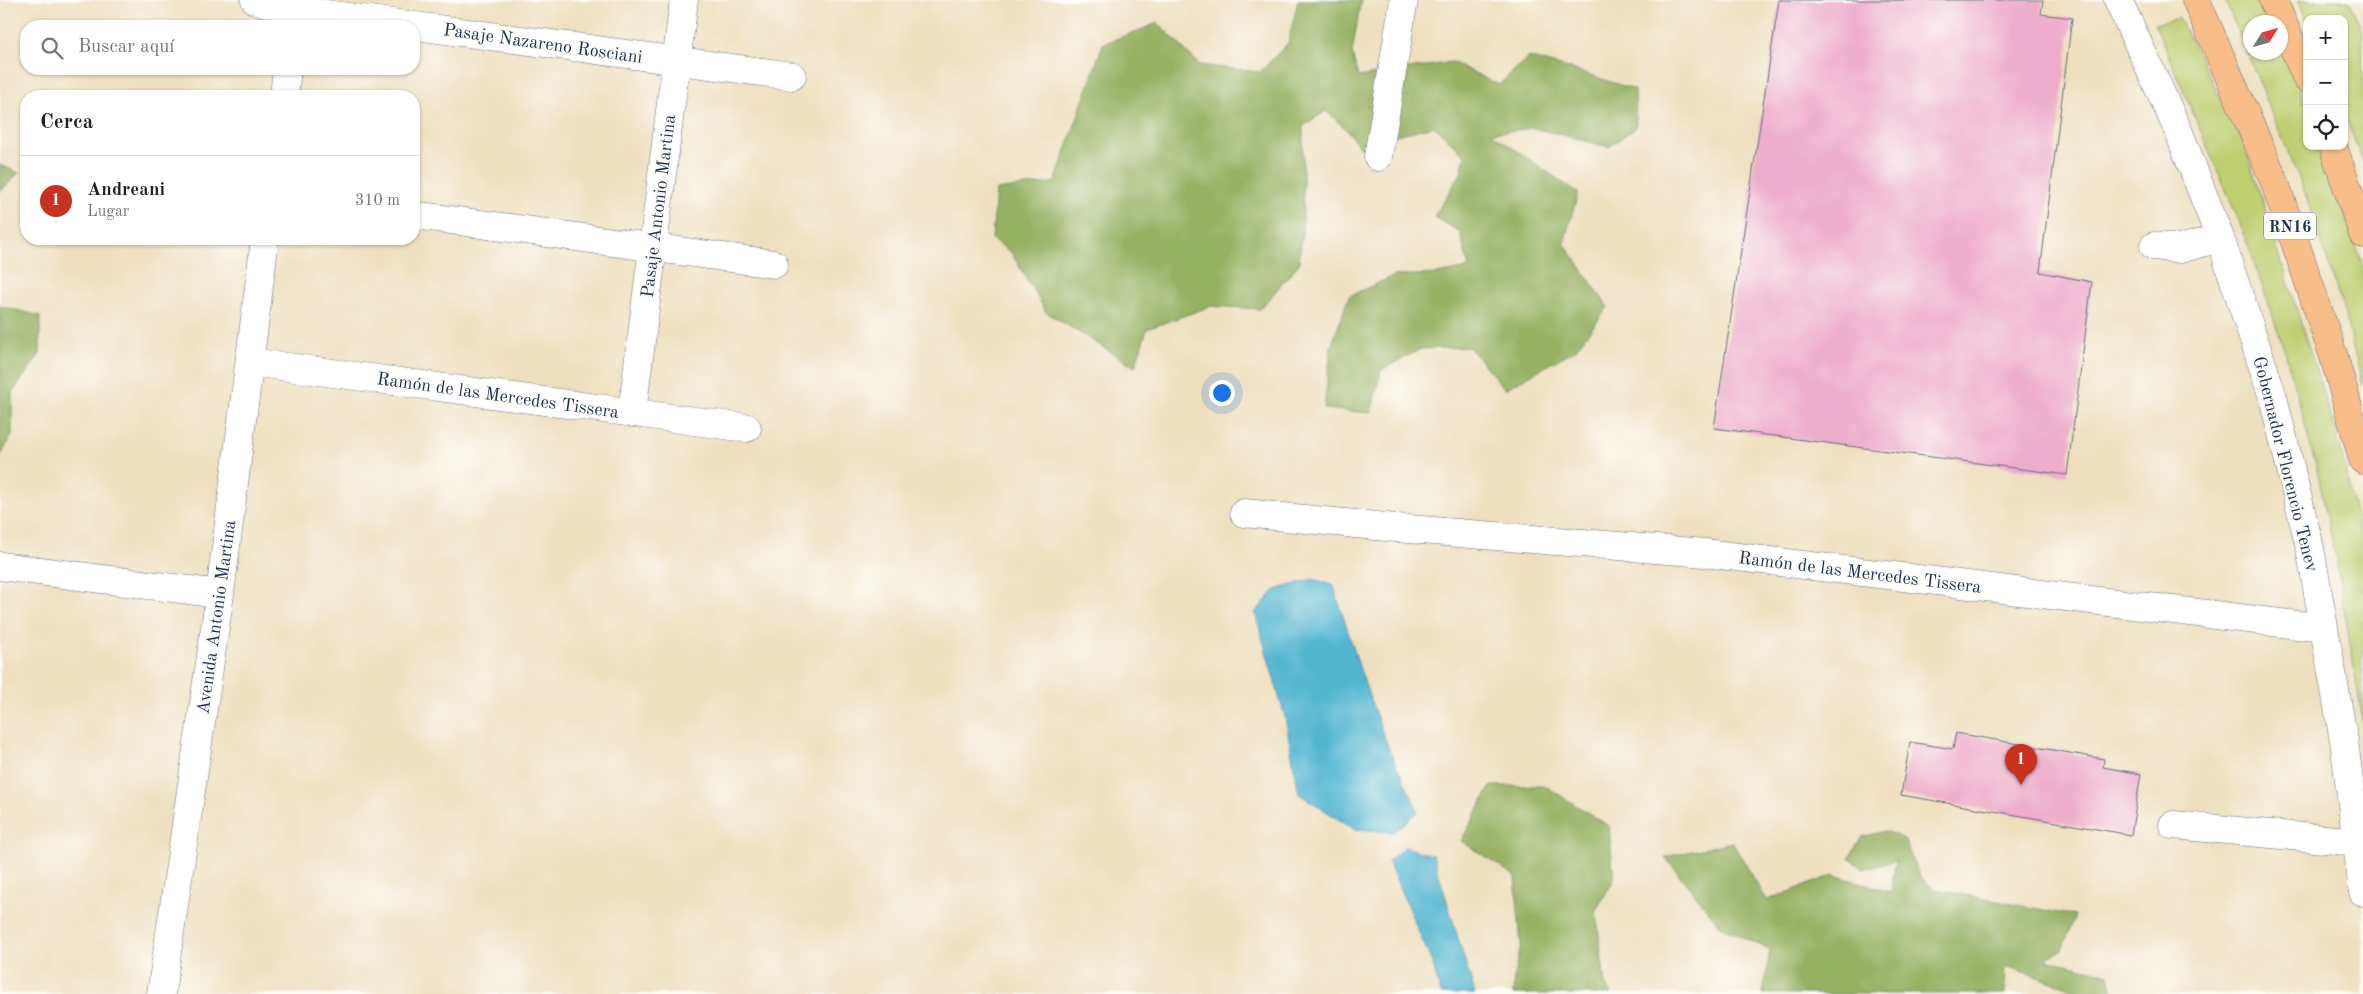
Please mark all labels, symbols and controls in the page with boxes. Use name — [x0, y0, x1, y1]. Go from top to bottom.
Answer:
north arrow — [2243, 15, 2288, 60]
map controls — [2303, 15, 2348, 150]
button: + — [2303, 15, 2348, 60]
search box — [20, 20, 420, 75]
street label: Pasaje Nazareno Rosciani — [442, 21, 644, 67]
icon: search — [38, 34, 66, 62]
text: Buscar aquí — [78, 38, 174, 57]
button: − — [2303, 60, 2348, 105]
button: locate — [2303, 105, 2348, 150]
text: Cerca — [40, 112, 93, 133]
street label: Pasaje Antonio Martina — [639, 113, 679, 299]
text: Andreani — [87, 181, 165, 200]
text: 1 — [51, 193, 61, 209]
text: 310 m — [355, 193, 400, 209]
text: Lugar — [87, 204, 129, 220]
road number: RN16 — [2264, 212, 2316, 240]
street label: Gobernador Florencio Tenev — [2249, 355, 2321, 574]
street label: Ramón de las Mercedes Tissera — [376, 370, 620, 422]
your location — [1209, 380, 1235, 406]
street label: Avenida Antonio Martina — [194, 519, 240, 715]
street label: Ramón de las Mercedes Tissera — [1738, 549, 1982, 597]
pin: 1 — [2005, 744, 2037, 785]

